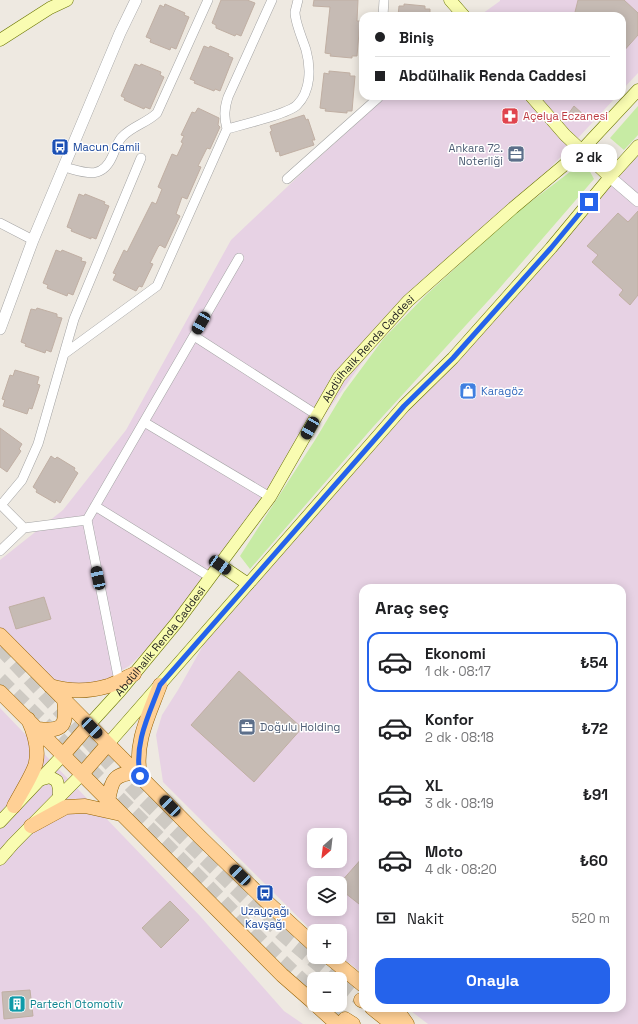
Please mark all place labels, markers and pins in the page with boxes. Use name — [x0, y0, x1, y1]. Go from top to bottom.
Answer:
pharmacy icon: Açelya Eczanesi — [500, 106, 520, 126]
place label: Açelya Eczanesi — [523, 109, 608, 123]
bus stop icon: Macun Camii — [50, 137, 70, 157]
place label: Macun Camii — [73, 140, 140, 154]
place label: Ankara 72. Noterliği — [449, 141, 503, 168]
office icon: Ankara 72. Noterliği — [506, 144, 526, 164]
shop icon: Karagöz — [458, 381, 478, 401]
place label: Karagöz — [481, 384, 524, 398]
office icon: Doğulu Holding — [237, 717, 257, 737]
place label: Doğulu Holding — [260, 720, 340, 734]
bus stop icon: Uzayçağı Kavşağı — [255, 883, 275, 903]
place label: Uzayçağı Kavşağı — [241, 904, 289, 931]
building icon: Partech Otomotiv — [7, 994, 27, 1014]
place label: Partech Otomotiv — [30, 997, 123, 1011]

